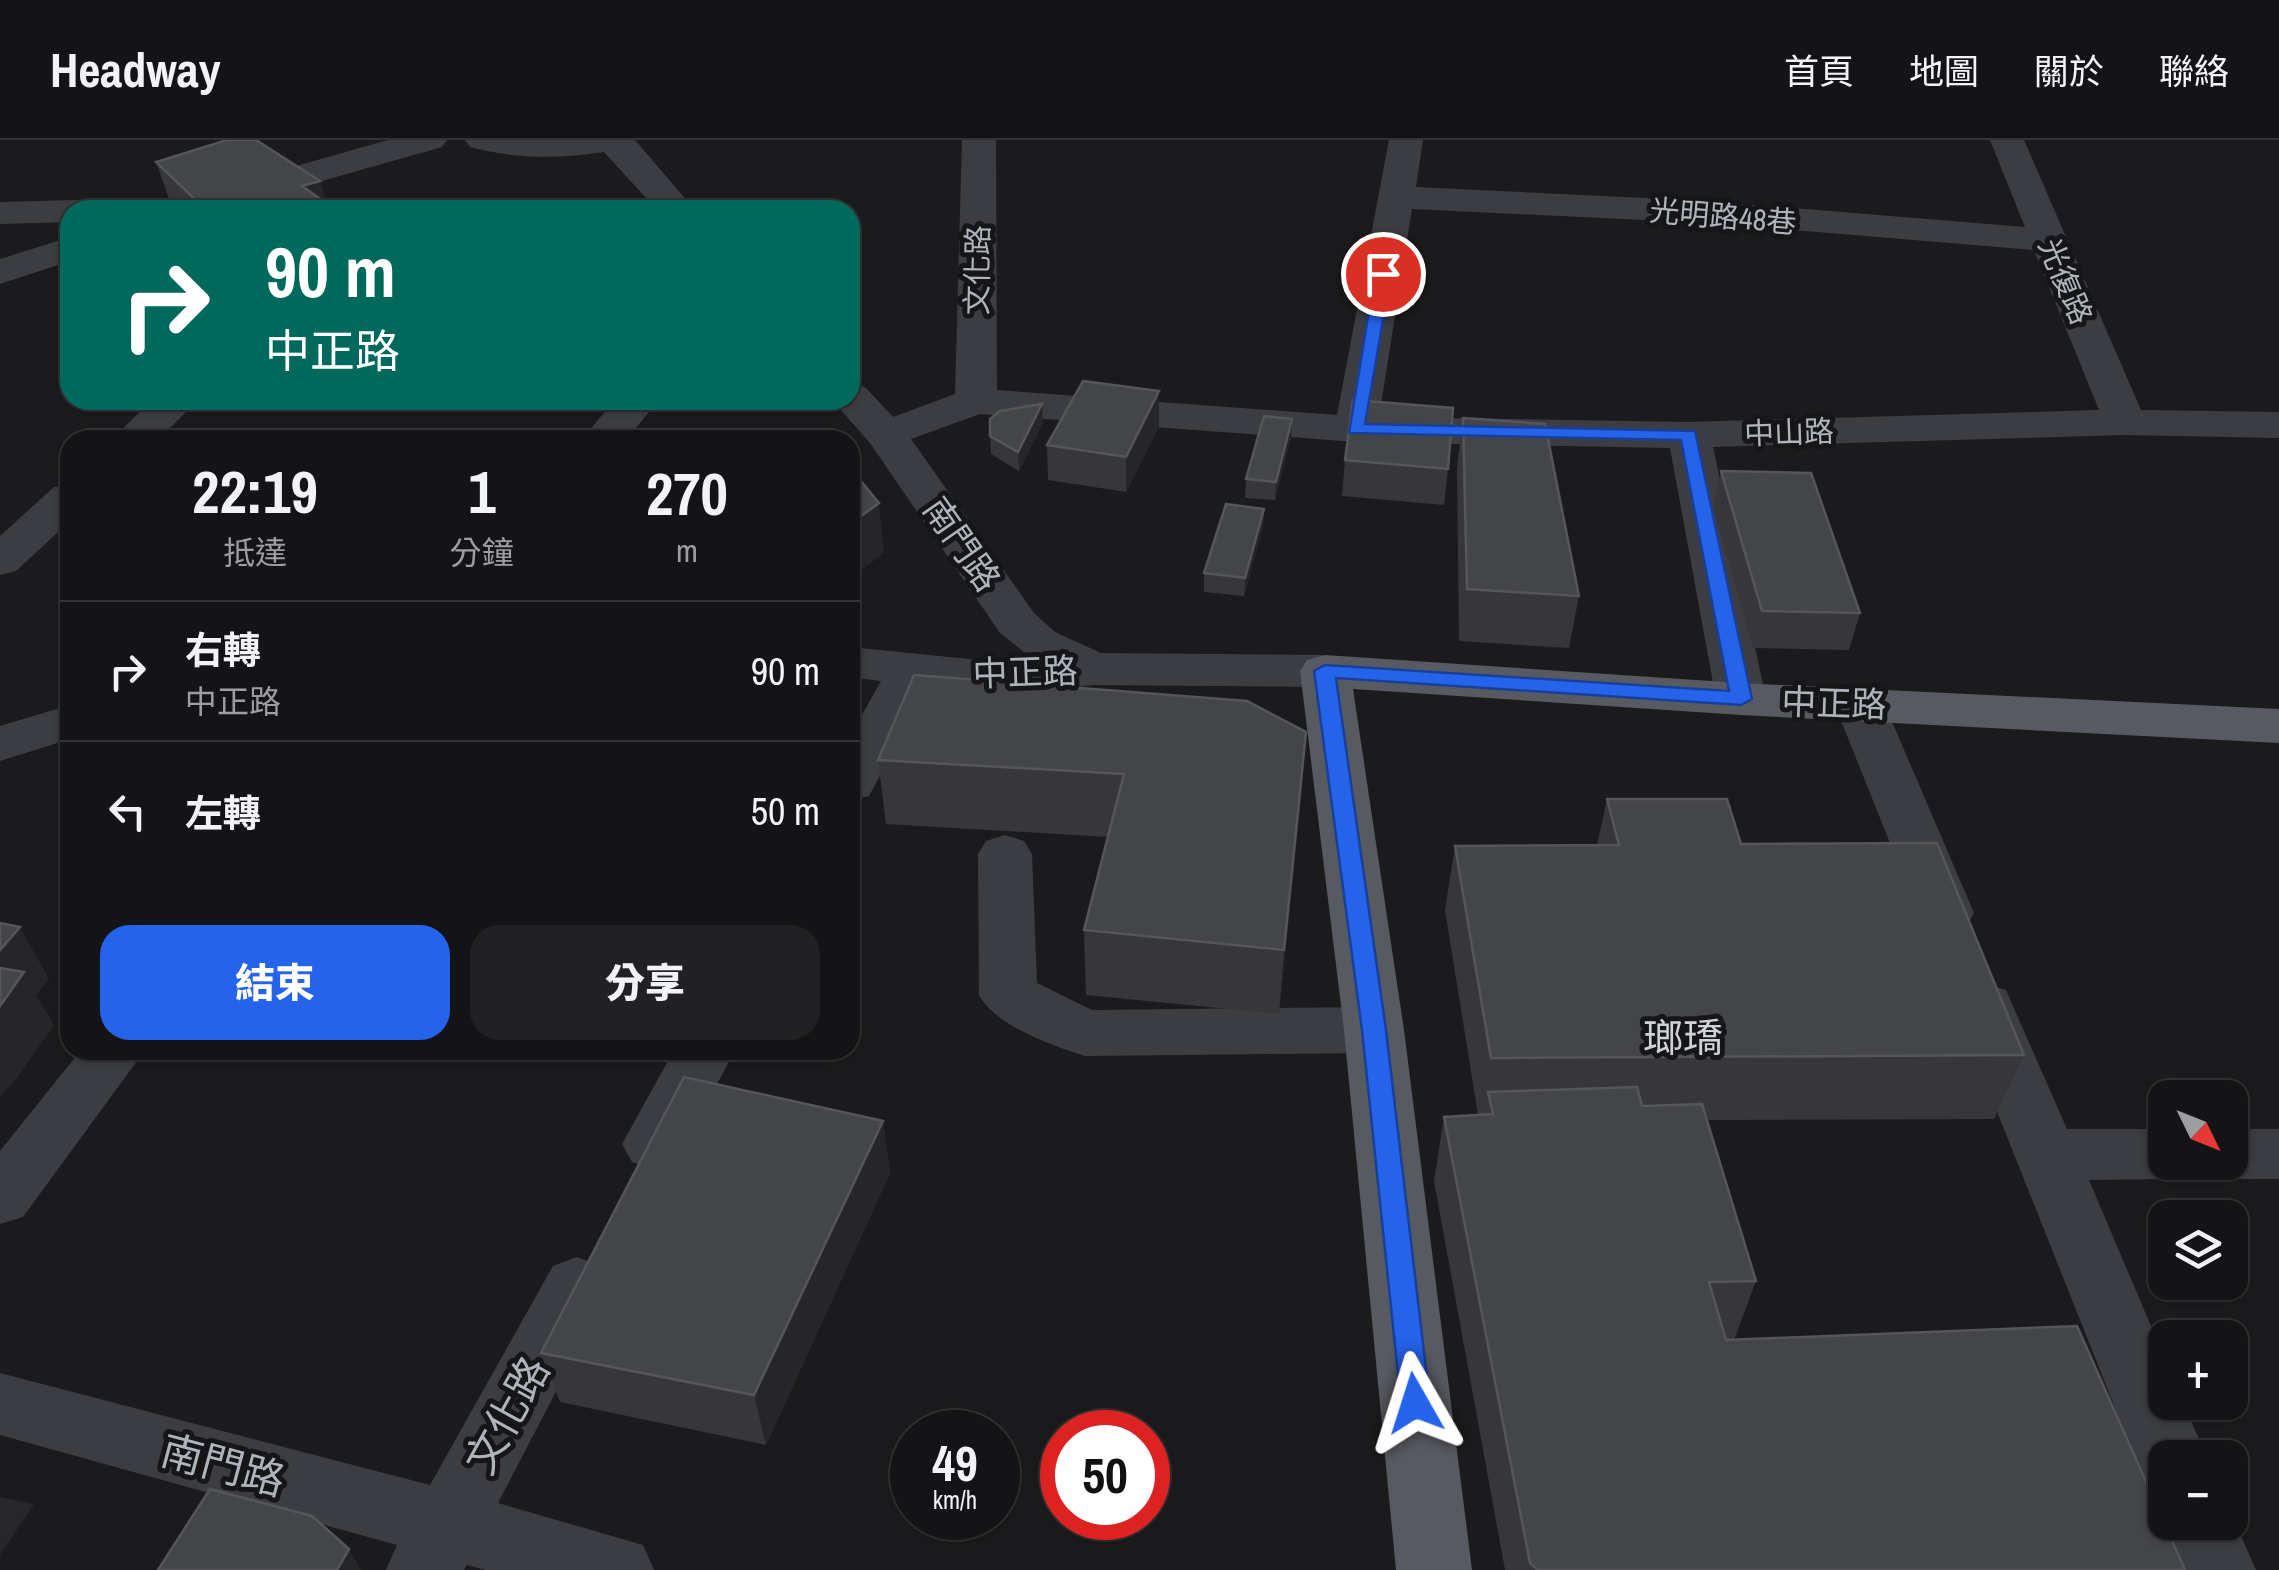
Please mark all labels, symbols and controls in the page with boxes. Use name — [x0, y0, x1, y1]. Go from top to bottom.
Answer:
text: Headway — [50, 37, 221, 102]
text: 首頁 — [1784, 48, 1854, 95]
text: 地圖 — [1909, 48, 1979, 95]
text: 關於 — [2034, 48, 2104, 95]
text: 聯絡 — [2159, 48, 2229, 95]
street label: 光明路48巷 — [1648, 190, 1798, 242]
text: 90 m — [265, 225, 396, 319]
street label: 文化路 — [956, 225, 998, 315]
pin — [1341, 232, 1426, 317]
street label: 光復路 — [2030, 232, 2102, 330]
icon: right — [100, 240, 230, 370]
icon: arrive — [1356, 247, 1411, 302]
text: 中正路 — [265, 320, 400, 381]
street label: 中山路 — [1743, 410, 1835, 454]
text: 22:19 — [192, 451, 318, 532]
text: 1 — [468, 451, 496, 532]
text: 270 — [646, 453, 728, 534]
street label: 南門路 — [913, 488, 1011, 600]
text: m — [676, 529, 698, 572]
text: 抵達 — [223, 531, 287, 574]
text: 分鐘 — [450, 531, 514, 574]
text: 右轉 — [185, 625, 261, 676]
icon: right — [100, 644, 155, 699]
text: 90 m — [751, 646, 820, 697]
street label: 中正路 — [972, 647, 1078, 697]
street label: 中正路 — [1781, 678, 1887, 728]
text: 中正路 — [185, 680, 281, 723]
icon: left — [100, 784, 155, 839]
text: 50 m — [751, 786, 820, 837]
text: 左轉 — [185, 788, 261, 839]
button: 結束 — [100, 925, 450, 1040]
button: 分享 — [470, 925, 820, 1040]
district label: 瑯𤩝 — [1643, 1011, 1723, 1064]
north arrow — [2148, 1080, 2248, 1180]
map controls — [2148, 1080, 2248, 1540]
button: layers — [2148, 1200, 2248, 1300]
button: + — [2148, 1320, 2248, 1420]
street label: 文化路 — [452, 1346, 562, 1484]
position arrow — [1363, 1351, 1467, 1455]
speed limit sign: 50 — [1040, 1410, 1170, 1540]
street label: 南門路 — [155, 1422, 291, 1508]
text: 49 — [932, 1429, 978, 1497]
button: − — [2148, 1440, 2248, 1540]
text: km/h — [933, 1483, 977, 1517]

